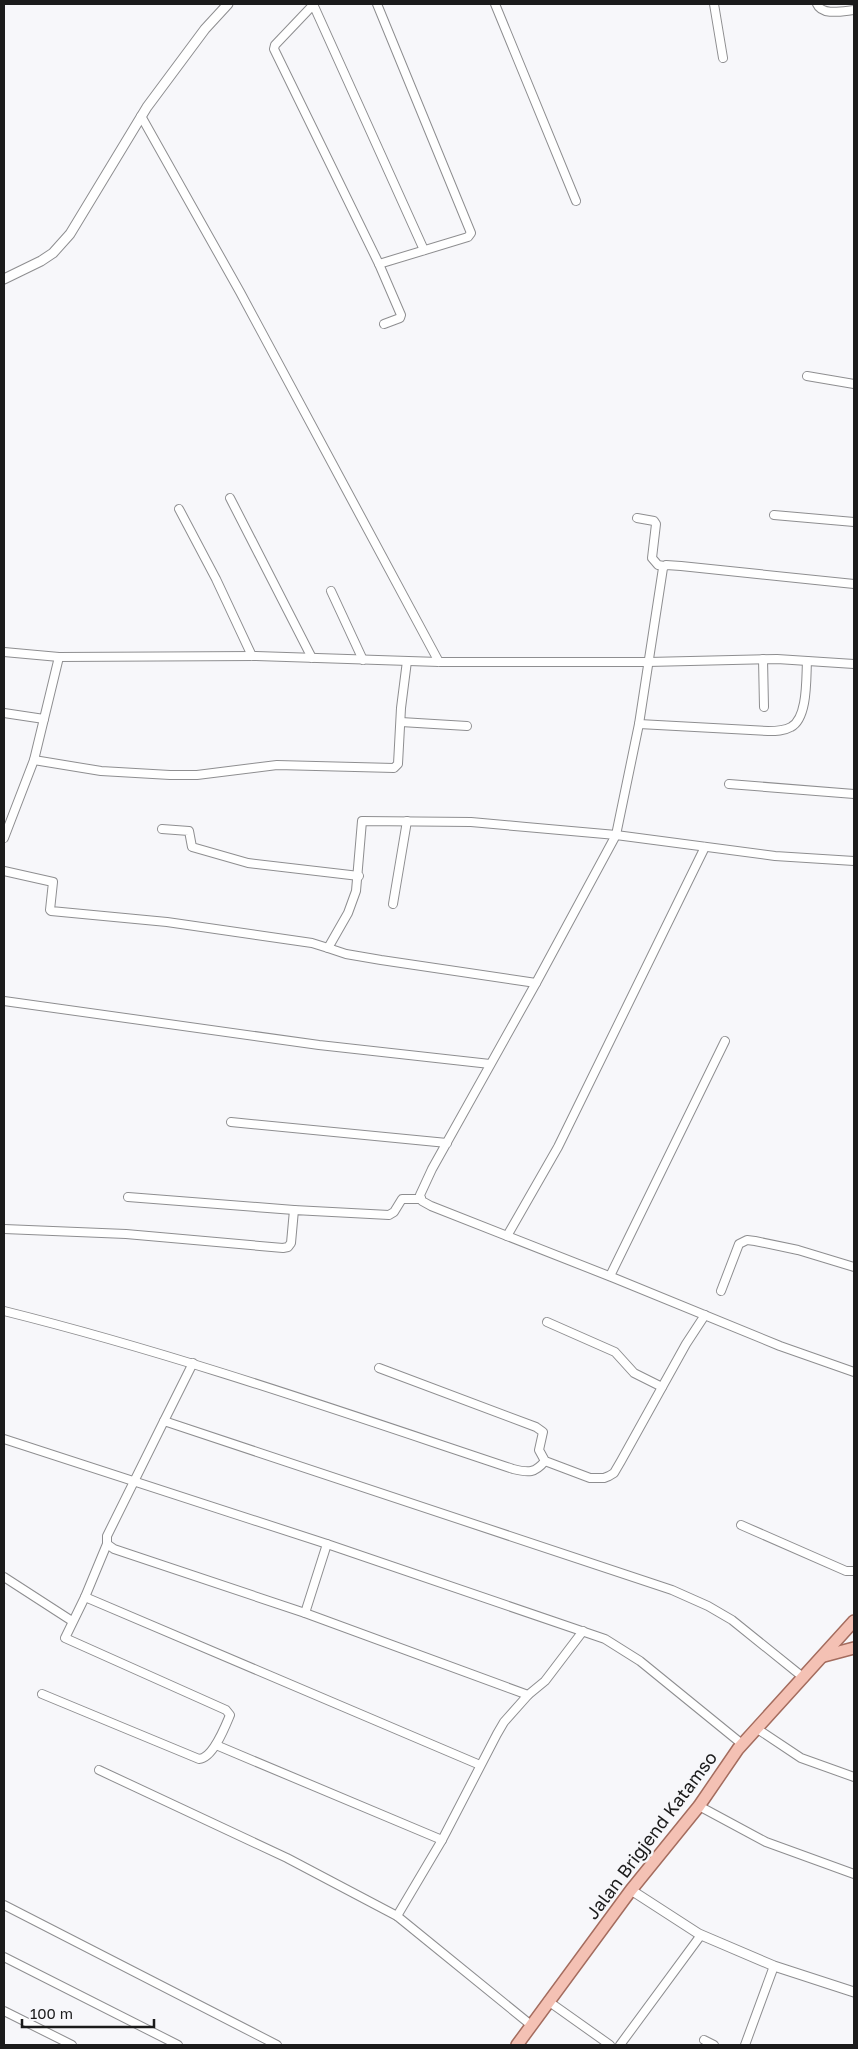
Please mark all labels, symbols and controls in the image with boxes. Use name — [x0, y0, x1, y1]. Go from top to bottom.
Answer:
street label: Jalan Brigjend Katamso — [581, 1747, 721, 1923]
scale bar — [22, 1996, 155, 2028]
text: 100 m — [30, 2004, 73, 2022]

